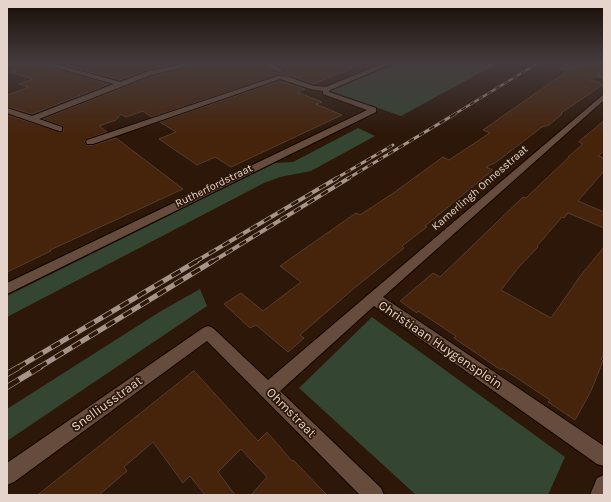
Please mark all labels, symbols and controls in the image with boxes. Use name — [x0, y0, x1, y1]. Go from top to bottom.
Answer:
street label: Kamerlingh Onnesstraat — [429, 143, 531, 233]
street label: Rutherfordstraat — [173, 162, 255, 210]
street label: Christiaan Huygensplein — [375, 298, 505, 392]
street label: Snelliusstraat — [68, 373, 146, 435]
street label: Ohmstraat — [263, 385, 319, 441]

